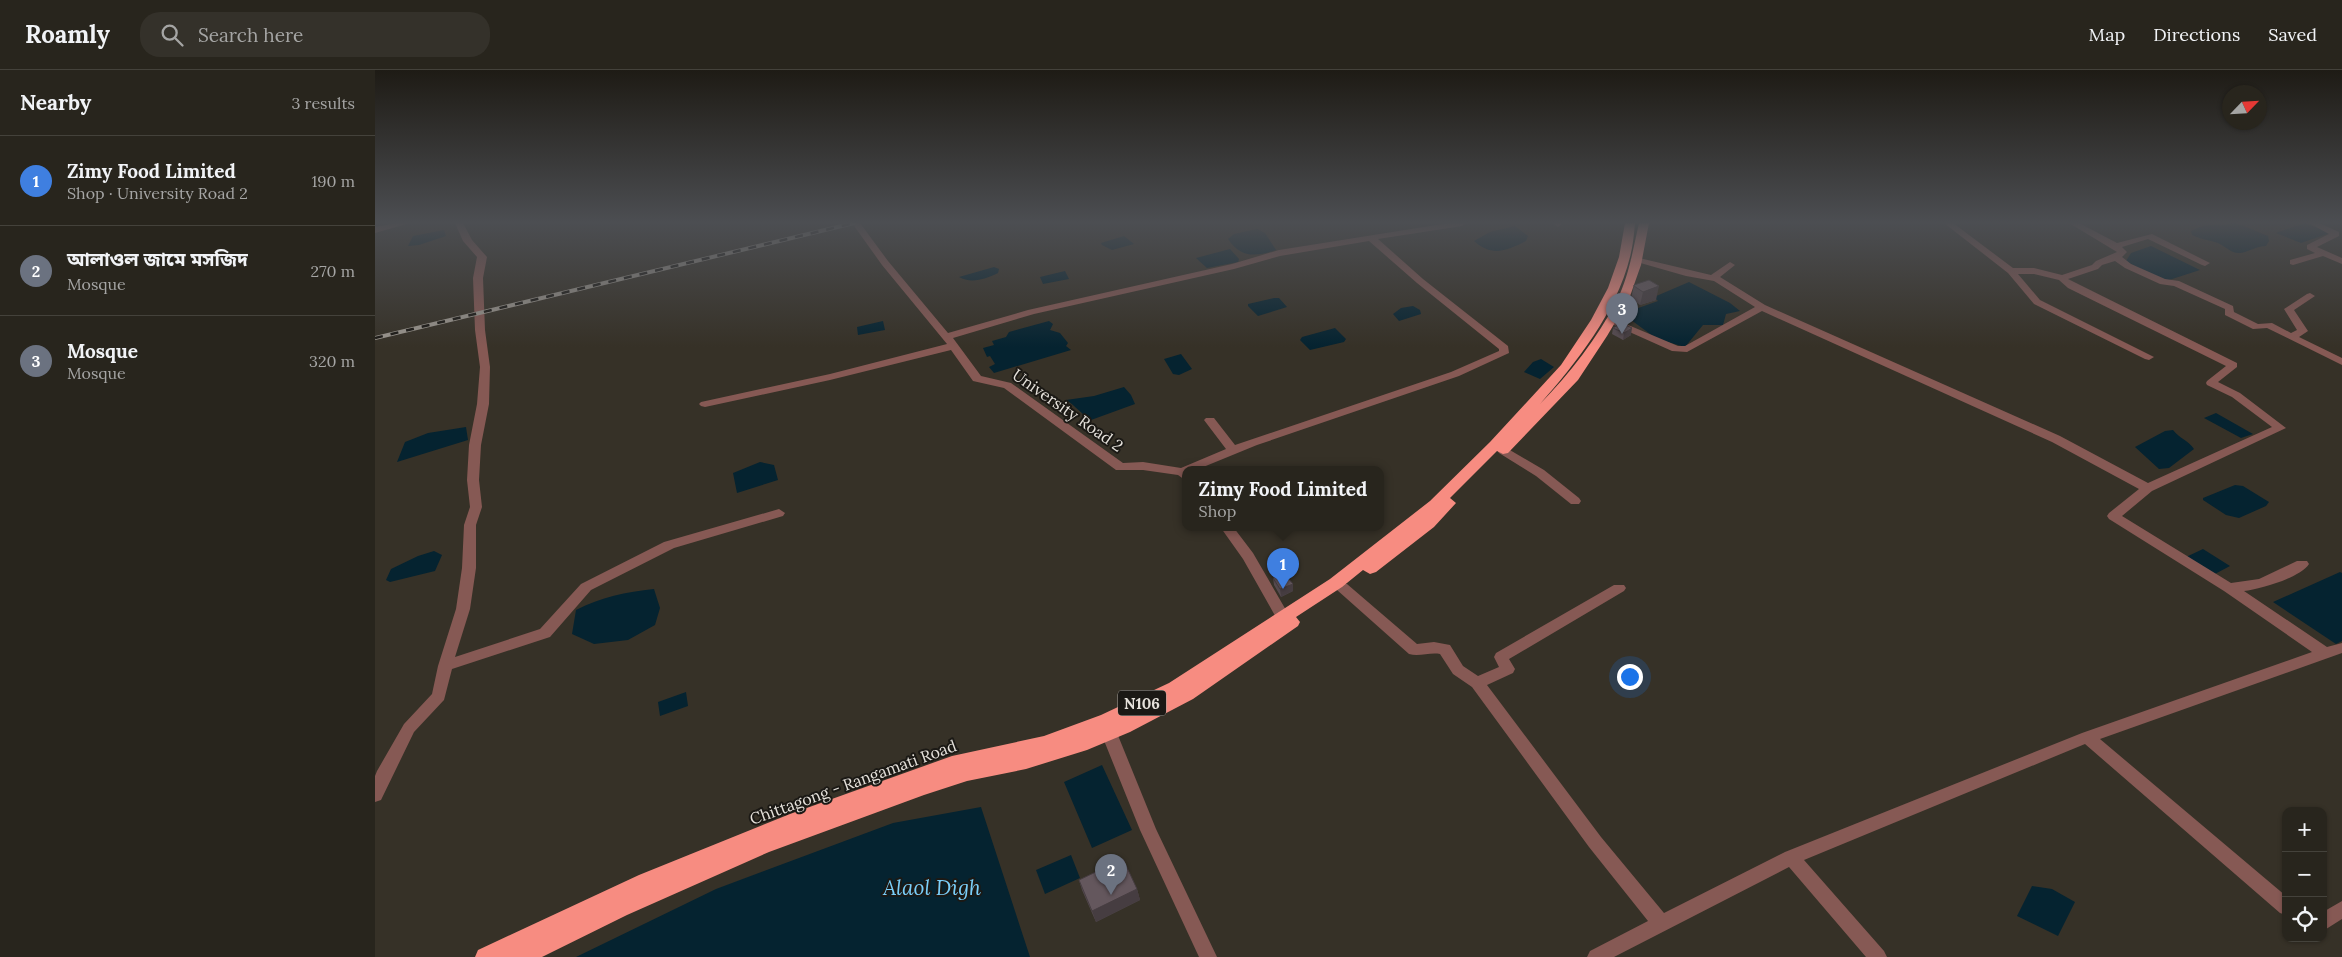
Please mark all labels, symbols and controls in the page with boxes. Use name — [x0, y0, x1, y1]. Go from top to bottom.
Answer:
search box — [140, 12, 490, 57]
text: Roamly — [25, 19, 110, 50]
icon: search — [158, 21, 186, 49]
text: Search here — [198, 23, 303, 47]
text: Map — [2089, 23, 2125, 46]
text: Directions — [2153, 23, 2240, 46]
text: Saved — [2268, 23, 2317, 46]
north arrow — [2222, 85, 2267, 130]
text: Nearby — [20, 89, 91, 116]
text: 3 results — [291, 93, 355, 113]
text: Zimy Food Limited — [67, 159, 236, 183]
text: 1 — [33, 171, 39, 191]
text: 190 m — [311, 171, 355, 191]
text: Shop · University Road 2 — [67, 183, 248, 203]
text: আলাওল জামে মসজিদ — [67, 247, 248, 271]
text: 2 — [32, 261, 40, 281]
text: 270 m — [311, 261, 355, 281]
text: Mosque — [67, 274, 126, 294]
pin: 3 — [1606, 293, 1638, 334]
text: Mosque — [67, 339, 138, 363]
text: 3 — [32, 351, 40, 371]
text: 320 m — [309, 351, 355, 371]
text: Mosque — [67, 363, 126, 383]
street label: University Road 2 — [1009, 364, 1127, 456]
popup — [1182, 466, 1384, 531]
text: Zimy Food Limited — [1199, 477, 1367, 501]
text: Shop — [1199, 501, 1236, 521]
pin: 1 — [1267, 548, 1299, 589]
your location — [1617, 664, 1643, 690]
road number: N106 — [1118, 690, 1166, 716]
street label: Chittagong - Rangamati Road — [747, 735, 960, 829]
map controls — [2282, 807, 2327, 942]
button: + — [2282, 807, 2327, 852]
button: − — [2282, 852, 2327, 897]
pin: 2 — [1095, 854, 1127, 895]
water label: Alaol Digh — [882, 874, 981, 901]
button: locate — [2282, 897, 2327, 942]

